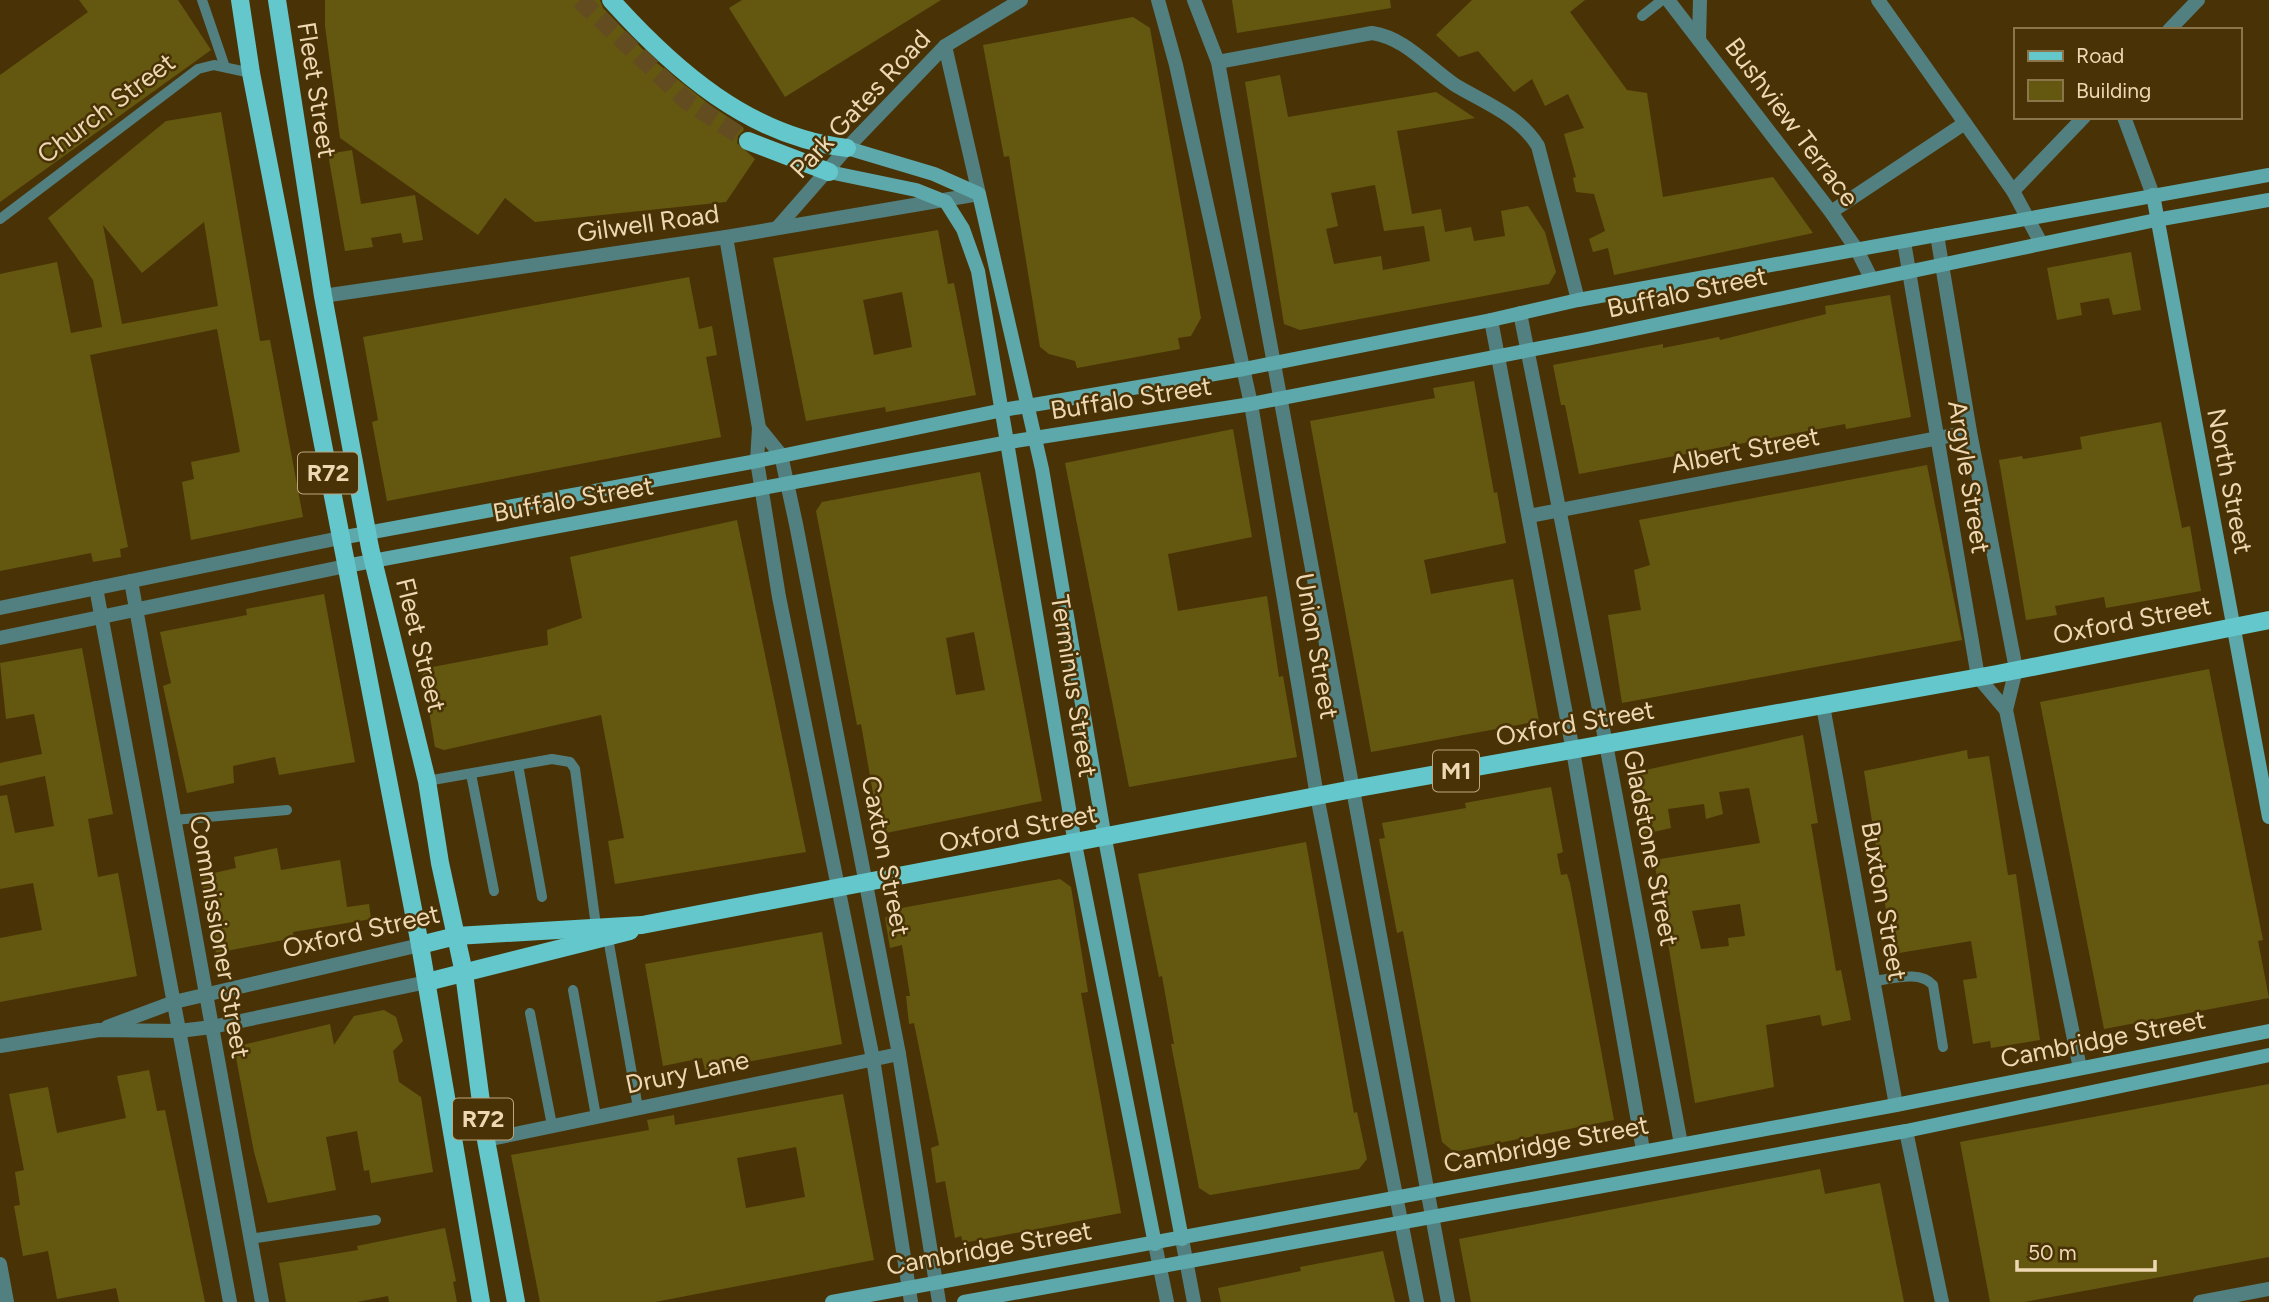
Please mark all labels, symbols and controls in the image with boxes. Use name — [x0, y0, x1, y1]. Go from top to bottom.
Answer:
street label: Fleet Street — [290, 20, 344, 160]
street label: Park Gates Road — [783, 23, 937, 185]
legend — [2014, 28, 2241, 119]
street label: Bushview Terrace — [1718, 31, 1866, 213]
text: Road — [2076, 43, 2124, 68]
street label: Church Street — [31, 46, 181, 170]
text: Building — [2076, 78, 2151, 103]
street label: Gilwell Road — [575, 197, 721, 249]
street label: Buffalo Street — [1604, 259, 1770, 325]
street label: Buffalo Street — [1048, 369, 1214, 427]
street label: Argyle Street — [1941, 398, 1997, 556]
street label: North Street — [2200, 406, 2260, 557]
street label: Albert Street — [1668, 420, 1822, 480]
road number: R72 — [298, 452, 358, 494]
street label: Buffalo Street — [490, 469, 656, 529]
street label: Union Street — [1288, 570, 1346, 722]
street label: Fleet Street — [389, 575, 453, 716]
street label: Oxford Street — [2050, 589, 2214, 651]
street label: Terminus Street — [1044, 593, 1104, 780]
street label: Oxford Street — [1493, 693, 1657, 753]
street label: Gladstone Street — [1616, 747, 1686, 949]
road number: M1 — [1433, 750, 1479, 792]
street label: Caxton Street — [855, 773, 917, 939]
street label: Oxford Street — [936, 797, 1100, 859]
street label: Commissioner Street — [183, 813, 257, 1061]
street label: Buxton Street — [1854, 819, 1914, 983]
street label: Oxford Street — [279, 897, 443, 965]
street label: Cambridge Street — [1998, 1003, 2208, 1075]
street label: Drury Lane — [622, 1043, 752, 1101]
road number: R72 — [453, 1098, 513, 1140]
street label: Cambridge Street — [1441, 1108, 1651, 1180]
street label: Cambridge Street — [884, 1214, 1094, 1282]
scale bar — [2017, 1228, 2155, 1272]
text: 50 m — [2028, 1240, 2077, 1265]

